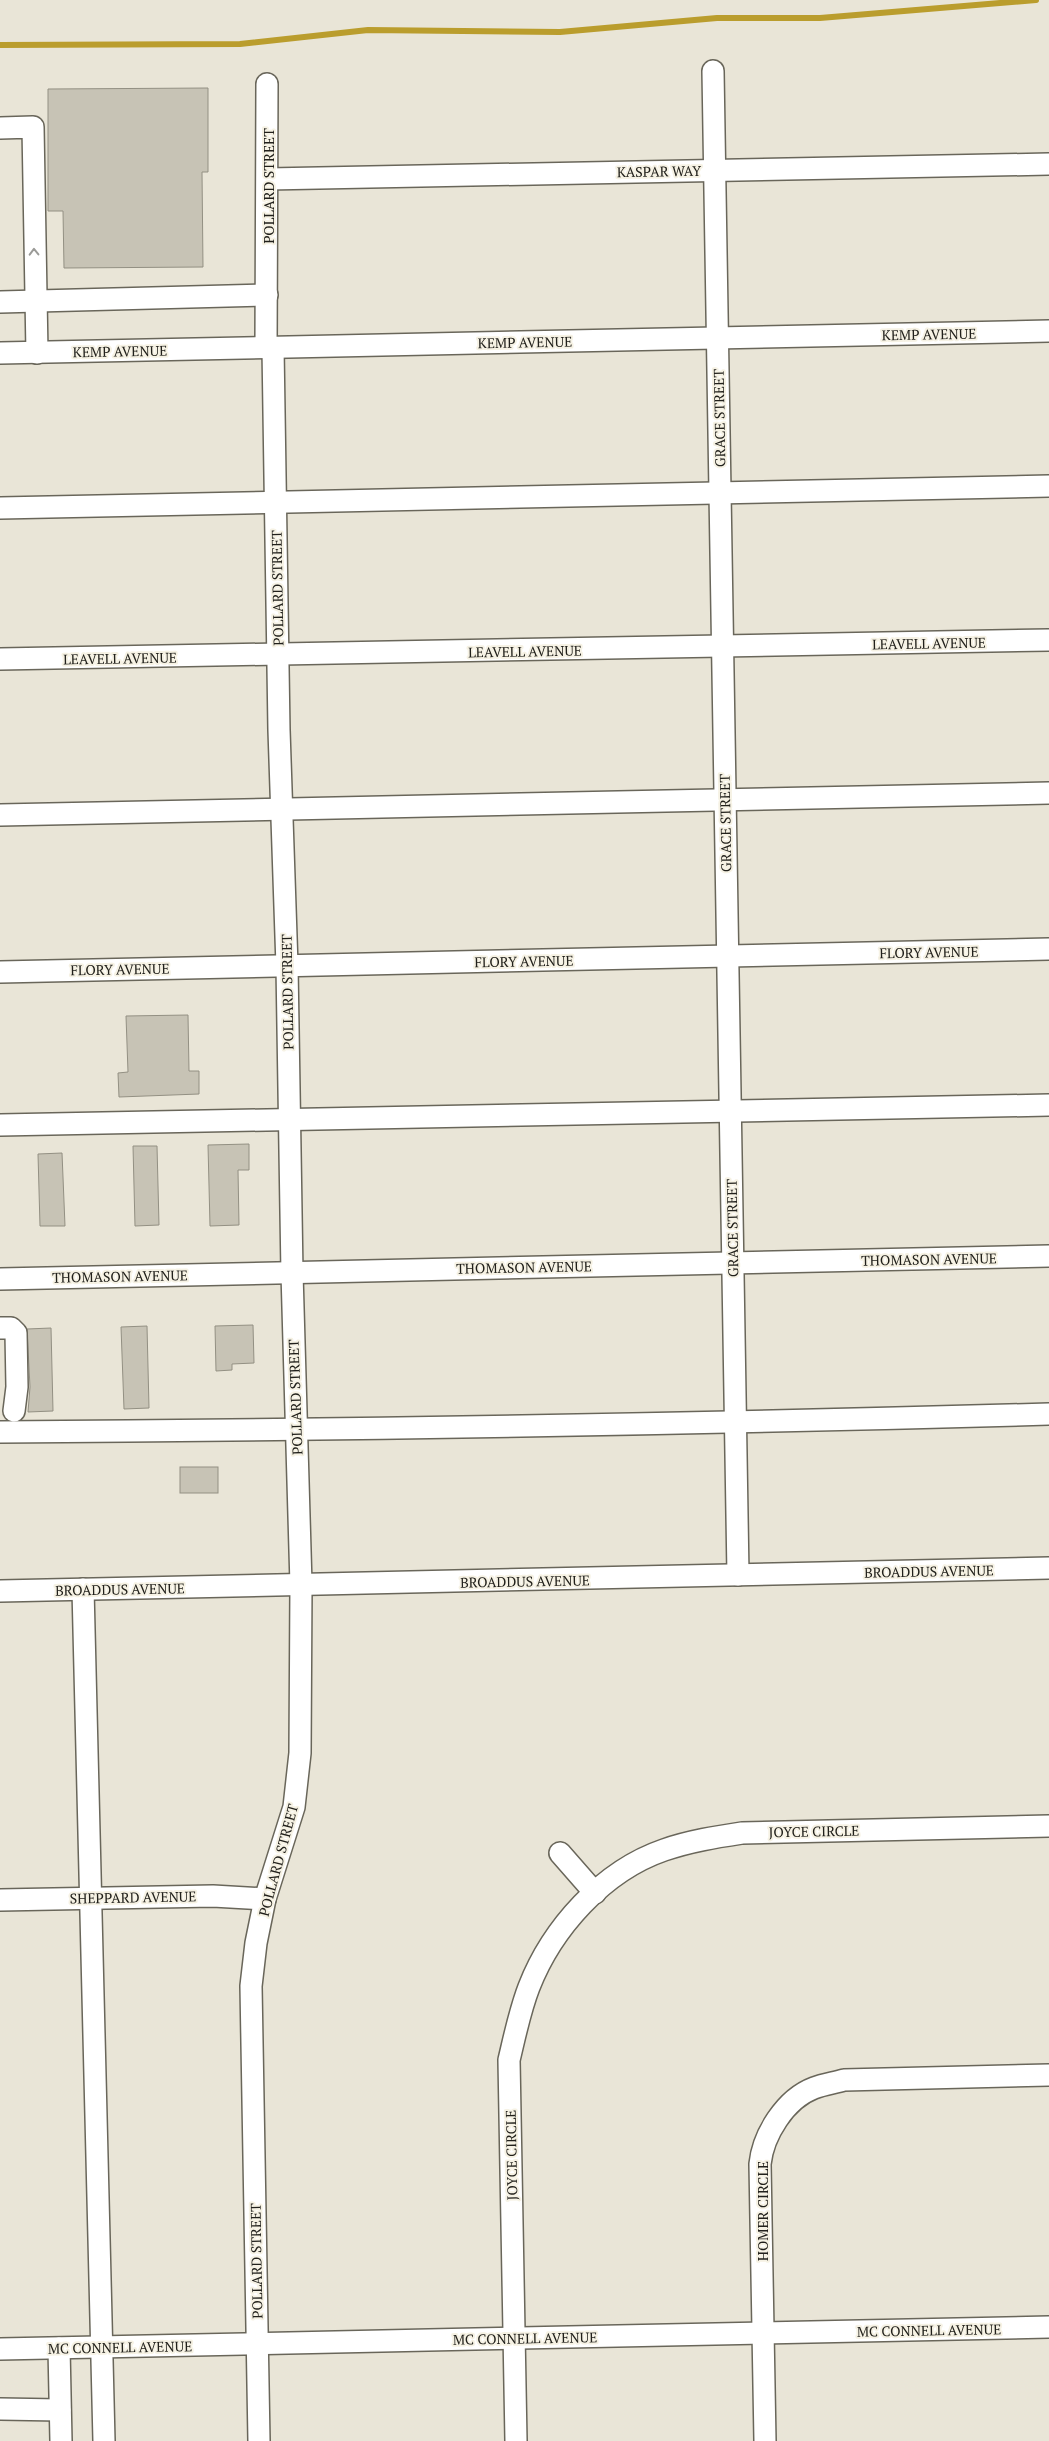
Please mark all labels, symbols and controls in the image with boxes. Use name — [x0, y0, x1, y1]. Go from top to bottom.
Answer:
street label: POLLARD STREET — [259, 128, 278, 244]
street label: KASPAR WAY — [617, 161, 702, 181]
one-way arrow — [29, 248, 40, 256]
street label: KEMP AVENUE — [882, 324, 976, 344]
street label: KEMP AVENUE — [478, 332, 572, 352]
street label: KEMP AVENUE — [73, 341, 167, 361]
street label: GRACE STREET — [709, 369, 729, 467]
street label: POLLARD STREET — [266, 530, 288, 646]
street label: LEAVELL AVENUE — [872, 633, 986, 653]
street label: LEAVELL AVENUE — [468, 641, 582, 661]
street label: LEAVELL AVENUE — [63, 648, 177, 668]
street label: GRACE STREET — [715, 774, 735, 872]
street label: POLLARD STREET — [276, 934, 298, 1050]
street label: FLORY AVENUE — [879, 942, 979, 962]
street label: FLORY AVENUE — [474, 951, 574, 971]
street label: FLORY AVENUE — [70, 959, 170, 979]
street label: GRACE STREET — [722, 1179, 742, 1277]
street label: THOMASON AVENUE — [861, 1248, 997, 1270]
street label: THOMASON AVENUE — [456, 1256, 592, 1278]
street label: THOMASON AVENUE — [52, 1265, 188, 1287]
street label: POLLARD STREET — [283, 1339, 307, 1455]
street label: BROADDUS AVENUE — [864, 1560, 994, 1582]
street label: BROADDUS AVENUE — [460, 1570, 590, 1592]
street label: BROADDUS AVENUE — [55, 1578, 185, 1600]
street label: POLLARD STREET — [254, 1801, 302, 1918]
street label: JOYCE CIRCLE — [768, 1821, 860, 1841]
street label: SHEPPARD AVENUE — [70, 1886, 196, 1908]
street label: JOYCE CIRCLE — [501, 2109, 521, 2201]
street label: HOMER CIRCLE — [753, 2161, 772, 2261]
street label: POLLARD STREET — [245, 2203, 267, 2319]
street label: MC CONNELL AVENUE — [857, 2319, 1001, 2341]
street label: MC CONNELL AVENUE — [453, 2327, 597, 2349]
street label: MC CONNELL AVENUE — [48, 2336, 192, 2358]

